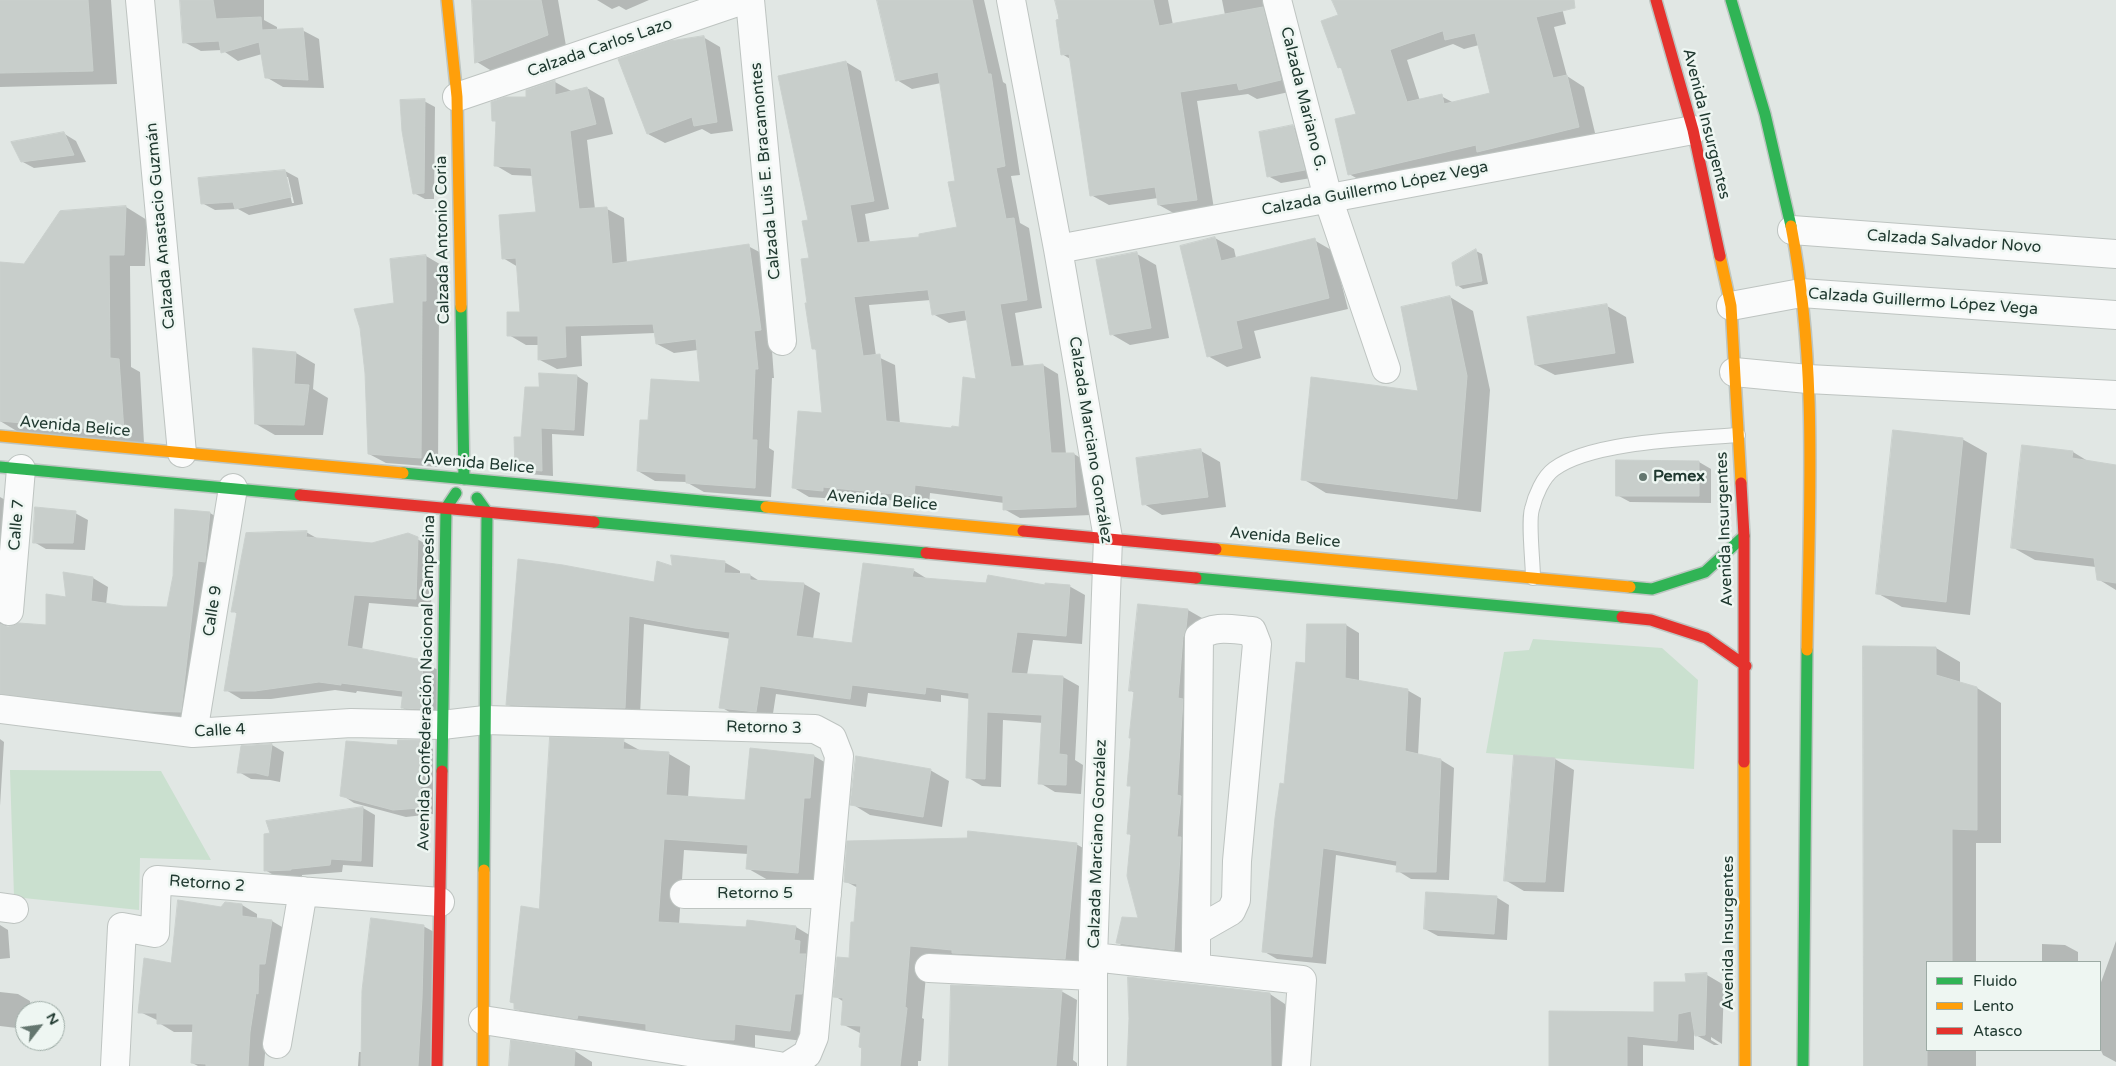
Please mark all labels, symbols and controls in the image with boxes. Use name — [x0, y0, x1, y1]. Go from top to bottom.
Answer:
street label: Calzada Carlos Lazo — [525, 14, 675, 82]
street label: Calzada Mariano G. — [1276, 25, 1330, 173]
street label: Avenida Insurgentes — [1678, 47, 1734, 201]
street label: Calzada Luis E. Bracamontes — [747, 62, 785, 280]
street label: Calzada Anastacio Guzmán — [142, 122, 180, 330]
street label: Calzada Antonio Coria — [432, 155, 454, 325]
street label: Calzada Guillermo López Vega — [1260, 158, 1490, 220]
street label: Calzada Salvador Novo — [1866, 226, 2042, 258]
street label: Calzada Guillermo López Vega — [1807, 284, 2039, 320]
street label: Calzada Marciano González — [1064, 335, 1116, 545]
street label: Avenida Belice — [19, 413, 131, 441]
street label: Avenida Belice — [423, 450, 535, 478]
street label: Avenida Insurgentes — [1713, 451, 1737, 607]
place label: Pemex — [1653, 467, 1705, 487]
marker: Pemex — [1637, 471, 1649, 483]
street label: Avenida Belice — [826, 487, 938, 515]
street label: Calle 7 — [5, 499, 29, 551]
street label: Avenida Confederación Nacional Campesina — [414, 515, 440, 851]
street label: Avenida Belice — [1229, 524, 1341, 552]
street label: Calle 9 — [200, 584, 226, 638]
street label: Retorno 3 — [726, 718, 802, 738]
street label: Calle 4 — [194, 720, 246, 742]
street label: Calzada Marciano González — [1085, 739, 1111, 949]
street label: Avenida Insurgentes — [1719, 856, 1739, 1010]
street label: Retorno 2 — [168, 872, 246, 896]
street label: Retorno 5 — [717, 884, 793, 904]
legend — [1926, 961, 2101, 1051]
text: Fluido — [1973, 972, 2017, 990]
text: Lento — [1973, 997, 2014, 1015]
north arrow — [15, 1001, 65, 1051]
text: N — [42, 1010, 63, 1028]
text: Atasco — [1973, 1022, 2022, 1040]

